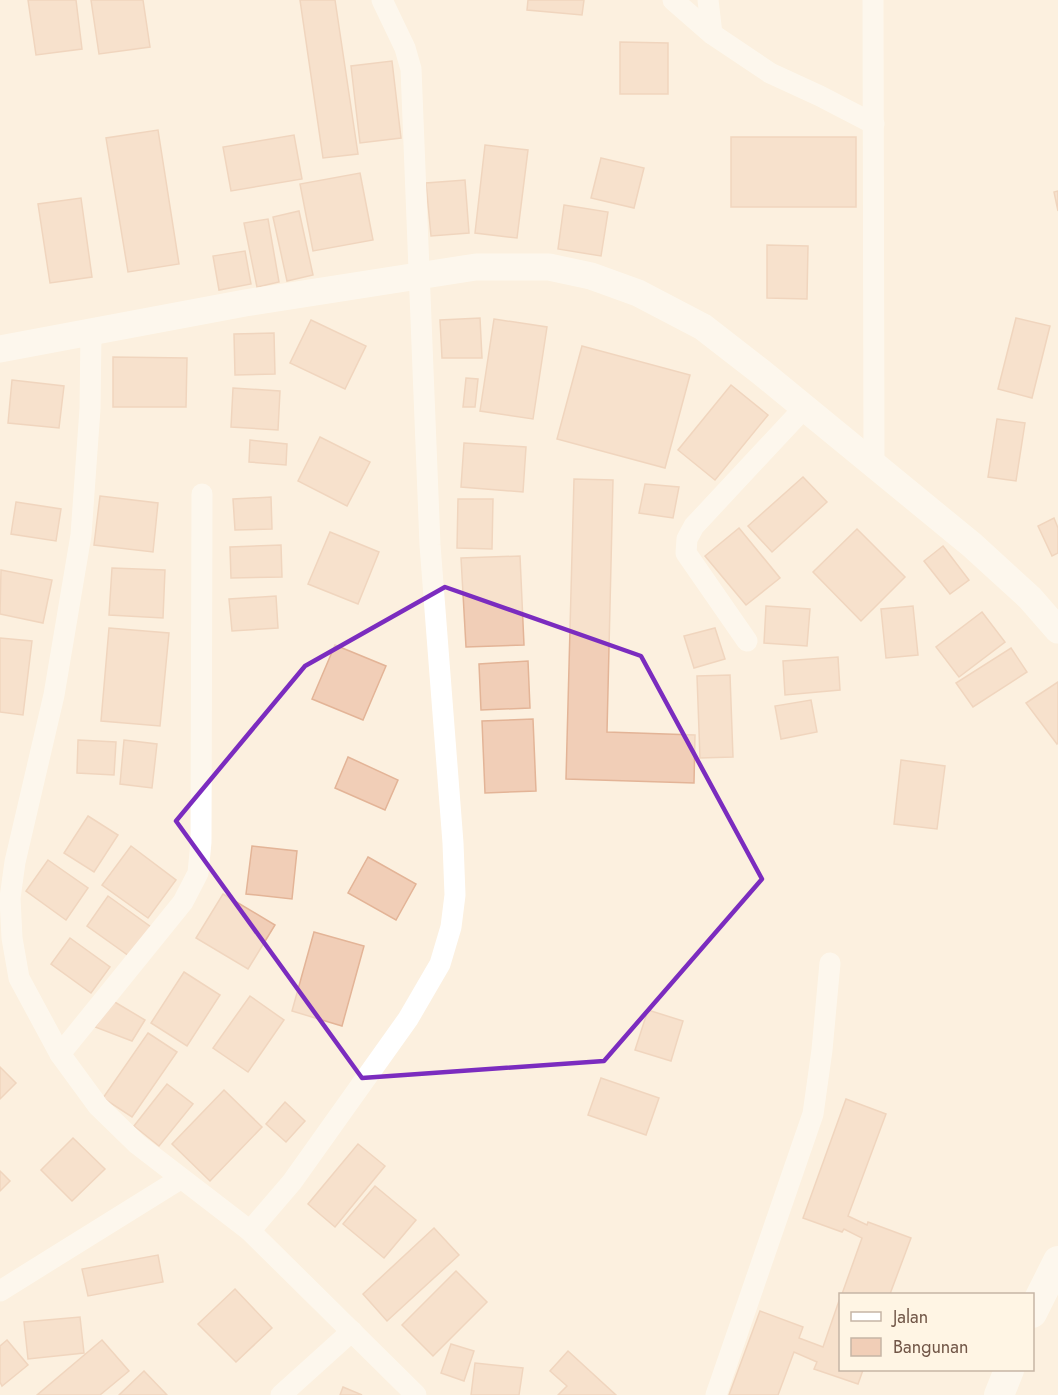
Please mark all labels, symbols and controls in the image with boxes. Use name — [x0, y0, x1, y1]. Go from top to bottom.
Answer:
legend — [839, 1293, 1034, 1371]
text: Jalan — [891, 1304, 928, 1330]
text: Bangunan — [893, 1334, 968, 1360]

